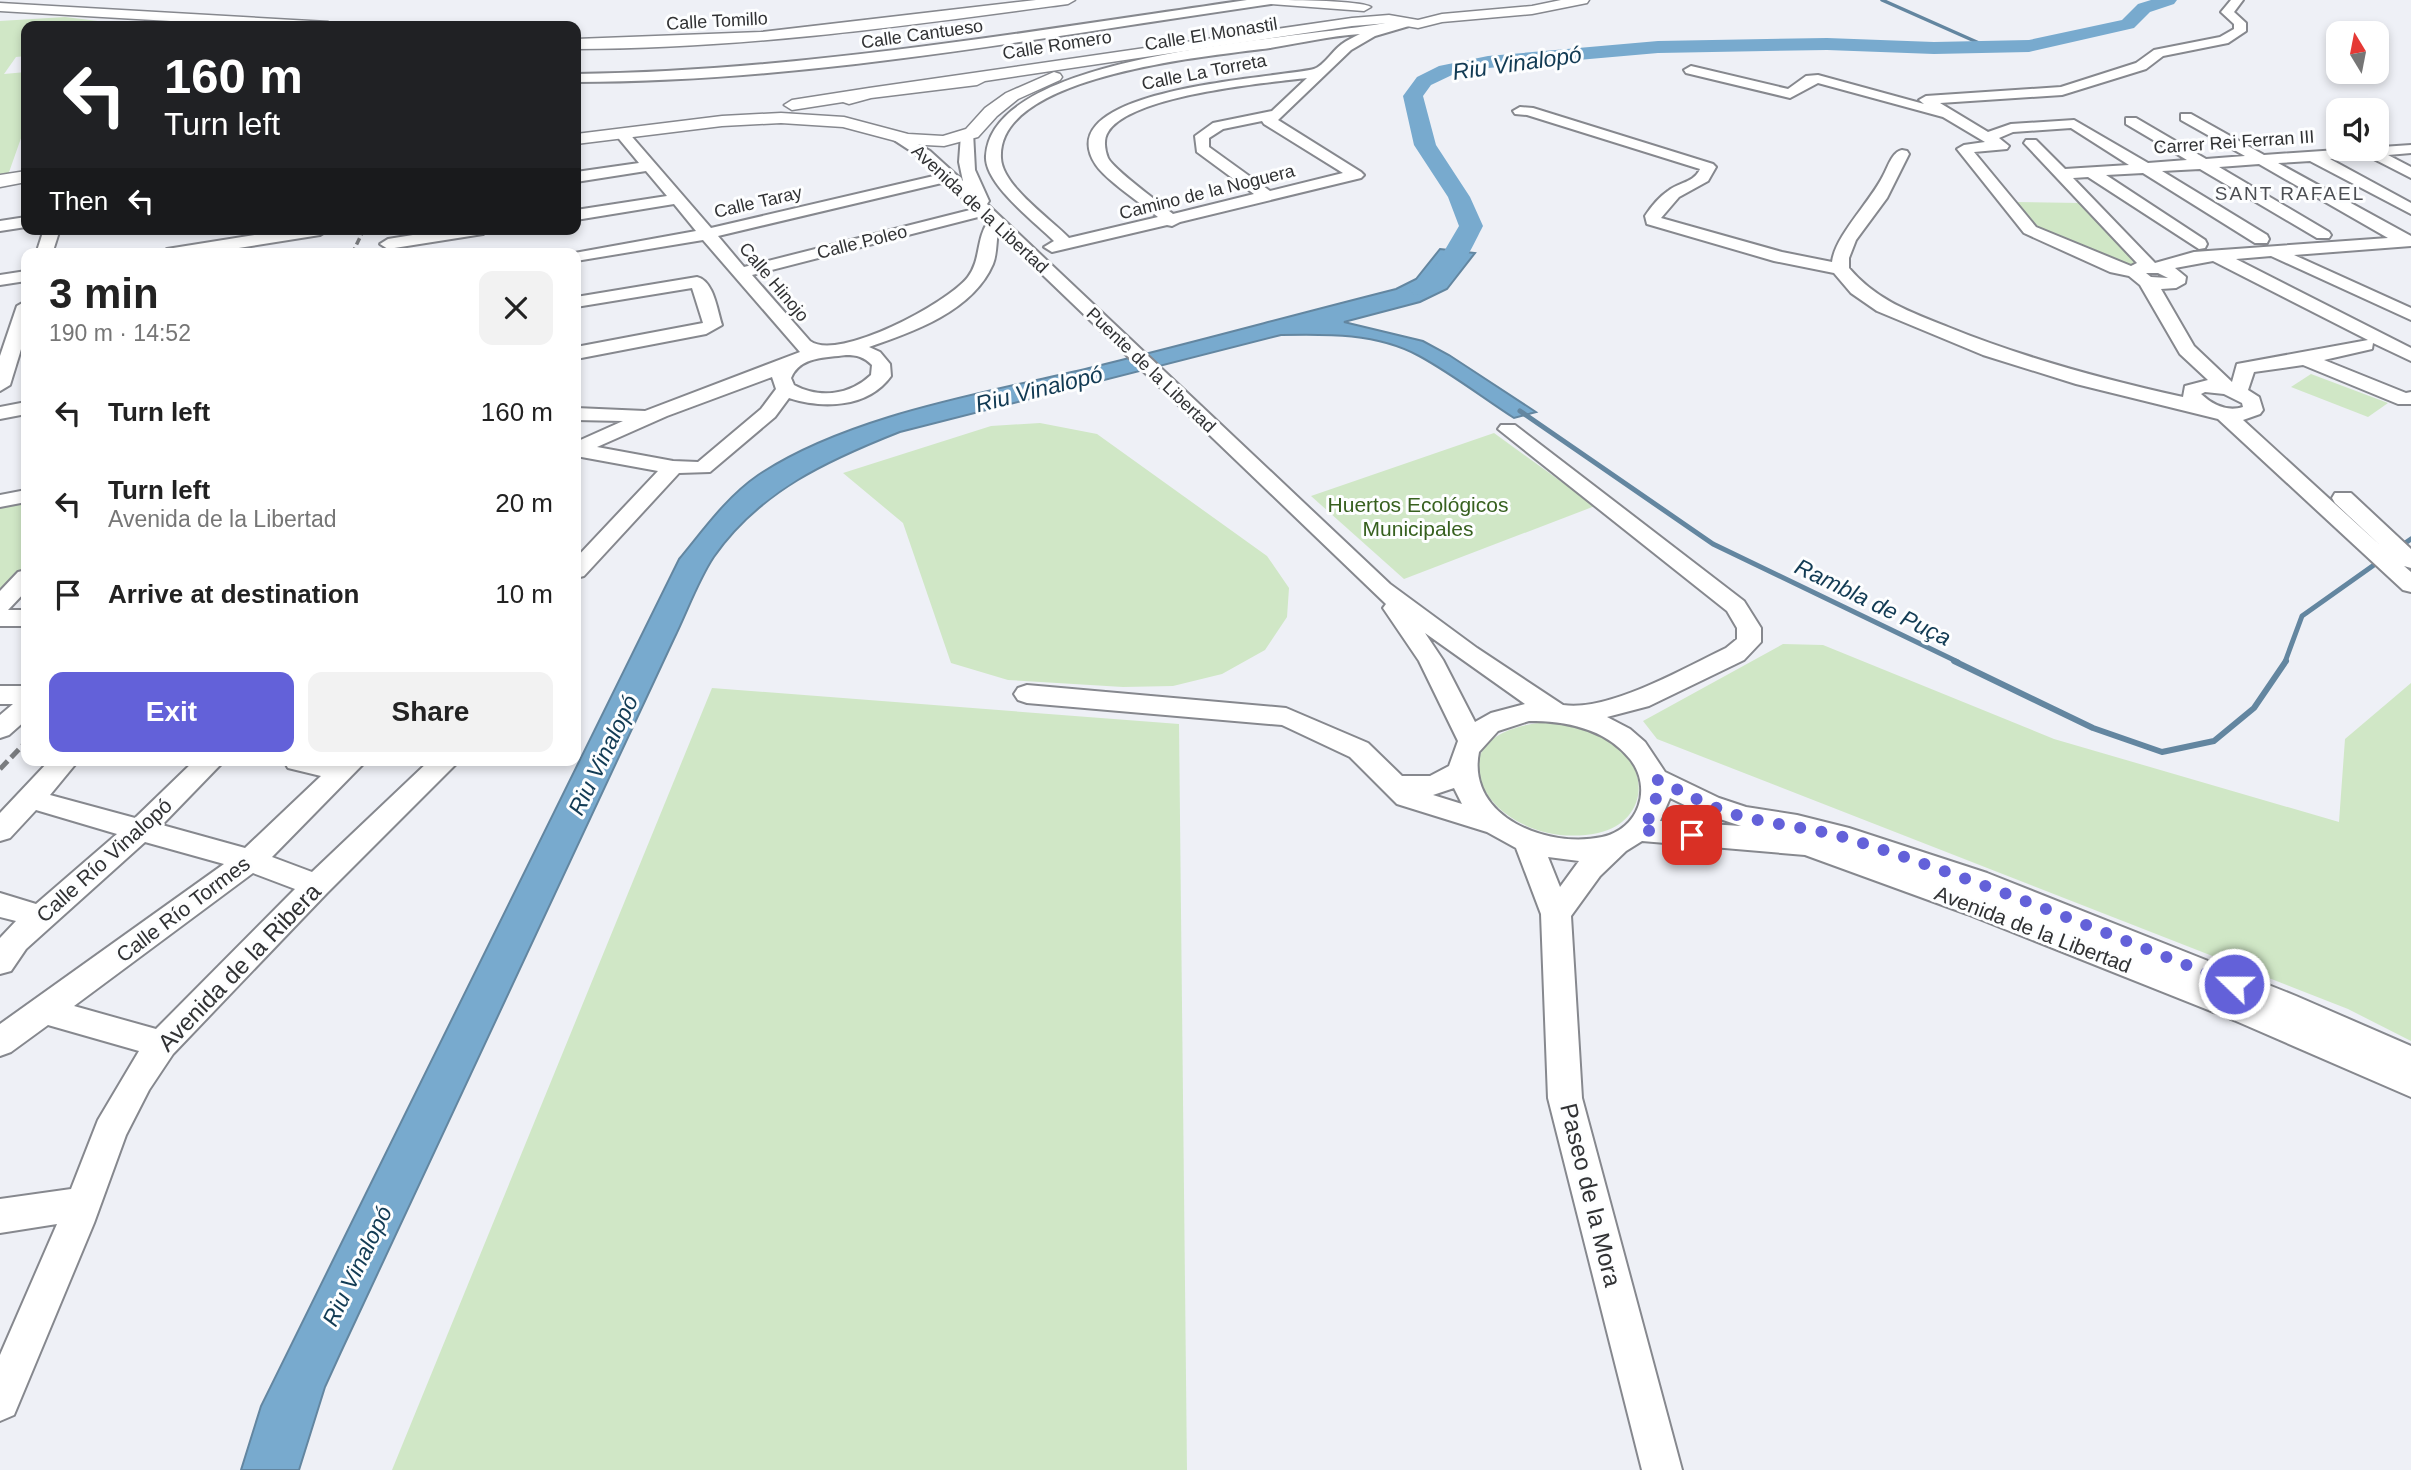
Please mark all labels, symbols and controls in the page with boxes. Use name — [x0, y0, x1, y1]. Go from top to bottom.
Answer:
street label: Calle Tomillo — [666, 8, 768, 34]
street label: Calle El Monastil — [1143, 14, 1279, 54]
street label: Calle Cantueso — [860, 16, 984, 52]
north arrow — [2326, 21, 2389, 84]
map controls — [2326, 21, 2389, 161]
street label: Calle Romero — [1001, 27, 1113, 63]
water label: Riu Vinalopó — [1451, 41, 1583, 85]
icon: left — [49, 49, 140, 140]
text: 160 m — [164, 49, 303, 103]
street label: Calle La Torreta — [1140, 50, 1269, 94]
button: sound — [2326, 98, 2389, 161]
text: Turn left — [164, 106, 280, 142]
street label: Carrer Rei Ferran III — [2153, 126, 2315, 158]
street label: Avenida de la Libertad — [908, 141, 1052, 277]
street label: Camino de la Noguera — [1117, 160, 1298, 223]
icon: left — [122, 182, 160, 220]
street label: Calle Taray — [712, 182, 804, 222]
district label: SANT RAFAEL — [2215, 183, 2365, 204]
text: Then — [49, 186, 108, 216]
street label: Calle Poleo — [815, 221, 909, 263]
street label: Calle Hinojo — [735, 238, 813, 326]
text: 3 min — [49, 270, 159, 317]
button: close — [479, 271, 553, 345]
street label: Puente de la Libertad — [1082, 303, 1220, 437]
text: 190 m · 14:52 — [49, 320, 191, 346]
water label: Riu Vinalopó — [973, 361, 1105, 417]
icon: left — [49, 394, 87, 432]
text: Turn left — [108, 397, 210, 427]
text: 160 m — [481, 397, 553, 427]
text: Turn left — [108, 475, 210, 505]
icon: left — [49, 485, 87, 523]
text: 20 m — [495, 488, 553, 518]
park label: Huertos Ecológicos Municipales — [1328, 493, 1508, 540]
text: Avenida de la Libertad — [108, 506, 336, 532]
water label: Rambla de Puça — [1791, 553, 1955, 651]
icon: arrive — [49, 576, 87, 614]
text: Arrive at destination — [108, 579, 359, 609]
text: 10 m — [495, 579, 553, 609]
button: Exit — [49, 672, 294, 752]
button: Share — [308, 672, 553, 752]
water label: Riu Vinalopó — [563, 691, 643, 819]
street label: Calle Río Vinalopó — [32, 793, 176, 927]
pin — [1662, 805, 1722, 865]
icon: arrive — [1673, 816, 1711, 854]
street label: Calle Río Tormes — [112, 851, 254, 967]
street label: Avenida de la Ribera — [152, 877, 326, 1056]
street label: Avenida de la Libertad — [1932, 881, 2134, 977]
position arrow — [2197, 947, 2271, 1021]
street label: Paseo de la Mora — [1555, 1100, 1627, 1290]
water label: Riu Vinalopó — [317, 1202, 397, 1330]

